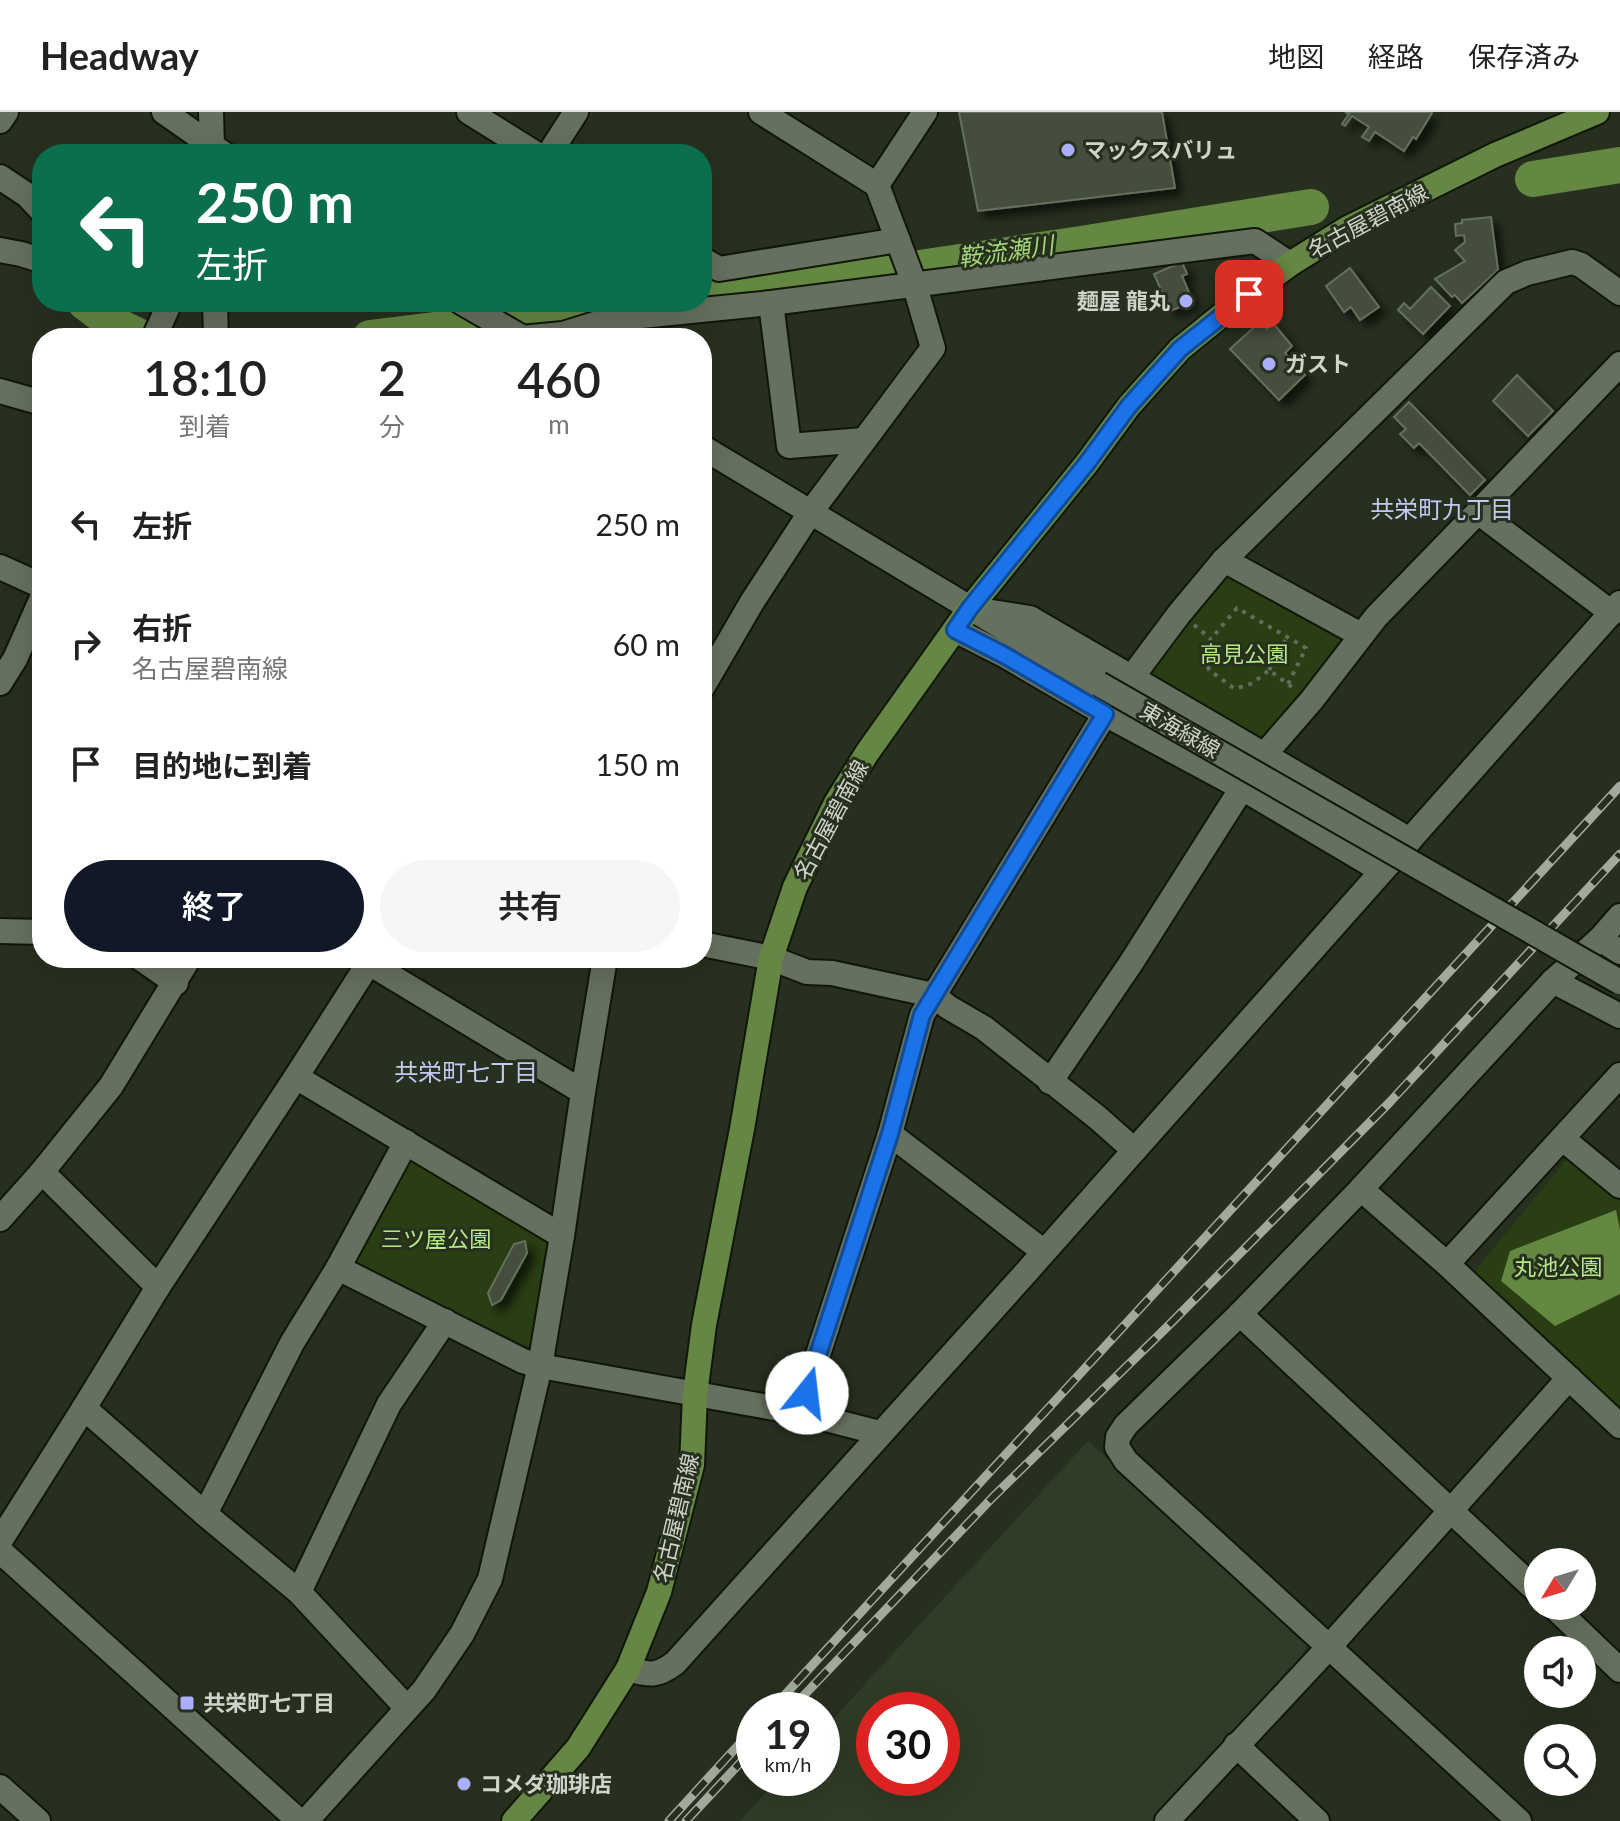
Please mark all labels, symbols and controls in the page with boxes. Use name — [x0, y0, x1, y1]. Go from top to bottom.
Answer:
text: Headway — [40, 32, 199, 78]
text: 地図 — [1268, 39, 1324, 73]
text: 経路 — [1368, 39, 1424, 73]
text: 保存済み — [1468, 39, 1580, 73]
place label: マックスバリュ — [1084, 136, 1237, 163]
marker: マックスバリュ — [1059, 141, 1077, 159]
text: 250 m — [196, 168, 354, 235]
icon: left — [64, 176, 168, 280]
street label: 名古屋碧南線 — [1303, 178, 1432, 263]
water label: 鞍流瀬川 — [956, 229, 1058, 272]
text: 左折 — [196, 242, 268, 286]
pin — [1215, 260, 1283, 328]
icon: arrive — [1227, 272, 1271, 316]
place label: 麺屋 龍丸 — [1077, 287, 1170, 314]
marker: 麺屋 龍丸 — [1177, 292, 1195, 310]
text: 18:10 — [143, 349, 267, 406]
text: 2 — [378, 349, 406, 406]
place label: ガスト — [1285, 350, 1351, 377]
text: 460 — [517, 351, 601, 408]
marker: ガスト — [1260, 355, 1278, 373]
text: m — [548, 408, 570, 440]
text: 到着 — [179, 410, 231, 442]
text: 分 — [379, 410, 405, 442]
district label: 共栄町九丁目 — [1370, 494, 1514, 523]
icon: left — [64, 502, 108, 546]
text: 250 m — [595, 506, 680, 542]
text: 左折 — [132, 507, 192, 543]
text: 右折 — [132, 609, 192, 645]
icon: right — [64, 622, 108, 666]
text: 60 m — [613, 626, 680, 662]
park label: 高見公園 — [1200, 640, 1288, 667]
text: 名古屋碧南線 — [132, 652, 288, 684]
street label: 東海緑線 — [1135, 696, 1225, 763]
icon: arrive — [64, 742, 108, 786]
text: 150 m — [595, 746, 680, 782]
text: 目的地に到着 — [132, 747, 312, 783]
street label: 名古屋碧南線 — [788, 755, 873, 884]
button: 終了 — [64, 860, 364, 952]
button: 共有 — [380, 860, 680, 952]
district label: 共栄町七丁目 — [394, 1057, 538, 1086]
park label: 三ツ屋公園 — [381, 1225, 491, 1252]
park label: 丸池公園 — [1514, 1253, 1602, 1280]
position arrow — [765, 1351, 849, 1435]
street label: 名古屋碧南線 — [648, 1451, 704, 1585]
north arrow — [1524, 1548, 1596, 1620]
map controls — [1524, 1548, 1596, 1796]
button: sound — [1524, 1636, 1596, 1708]
place label: 共栄町七丁目 — [203, 1689, 335, 1716]
speed limit sign: 30 — [856, 1692, 960, 1796]
marker: 共栄町七丁目 — [178, 1694, 196, 1712]
text: 19 — [765, 1710, 811, 1758]
button: search — [1524, 1724, 1596, 1796]
text: km/h — [765, 1752, 811, 1776]
place label: コメダ珈琲店 — [480, 1770, 612, 1797]
marker: コメダ珈琲店 — [455, 1775, 473, 1793]

